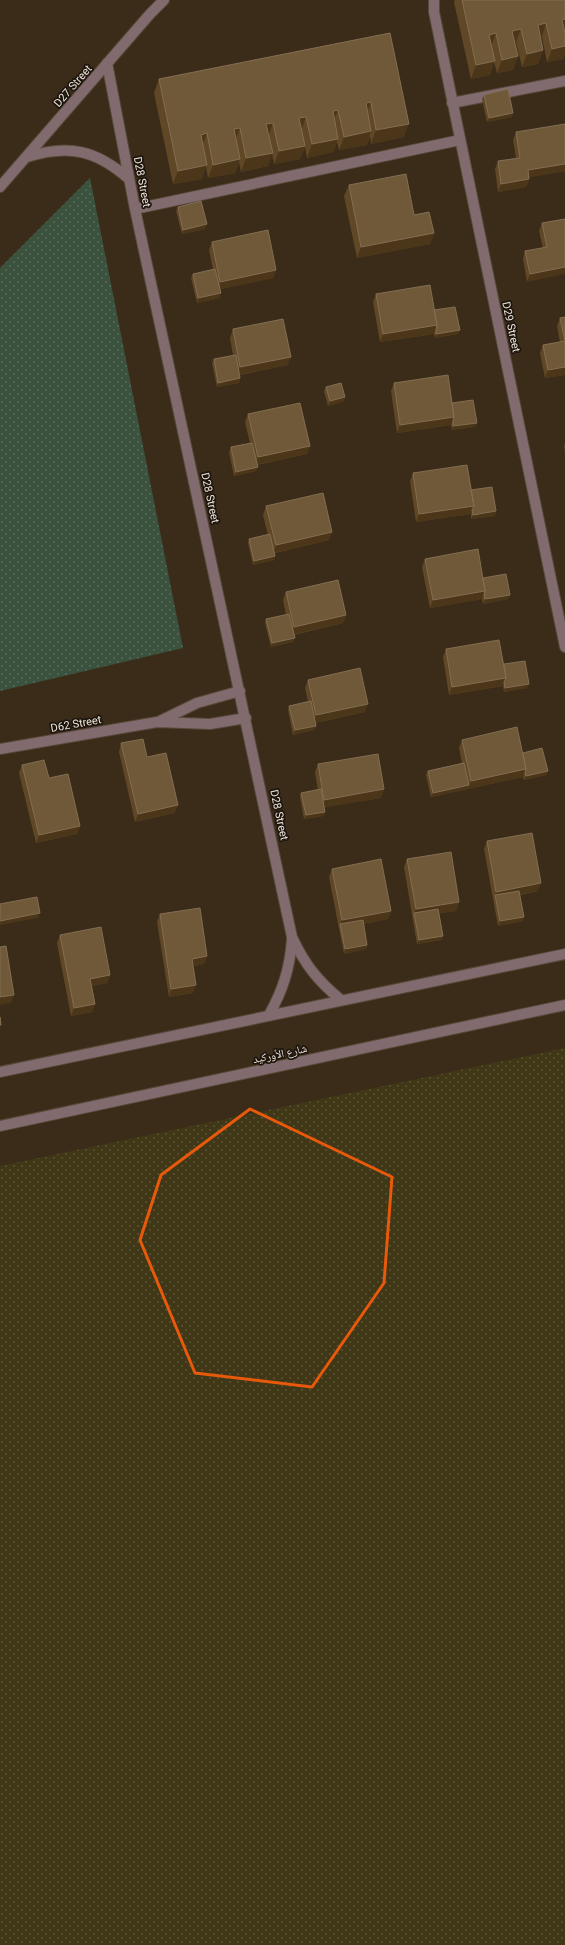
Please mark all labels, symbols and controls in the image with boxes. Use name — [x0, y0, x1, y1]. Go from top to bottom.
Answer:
street label: D27 Street — [51, 62, 95, 110]
street label: D28 Street — [131, 156, 153, 209]
street label: D29 Street — [499, 301, 523, 354]
street label: D28 Street — [198, 472, 222, 525]
street label: D62 Street — [50, 713, 103, 735]
street label: D28 Street — [267, 789, 291, 842]
street label: شارع الأوركيد — [252, 1042, 308, 1066]

